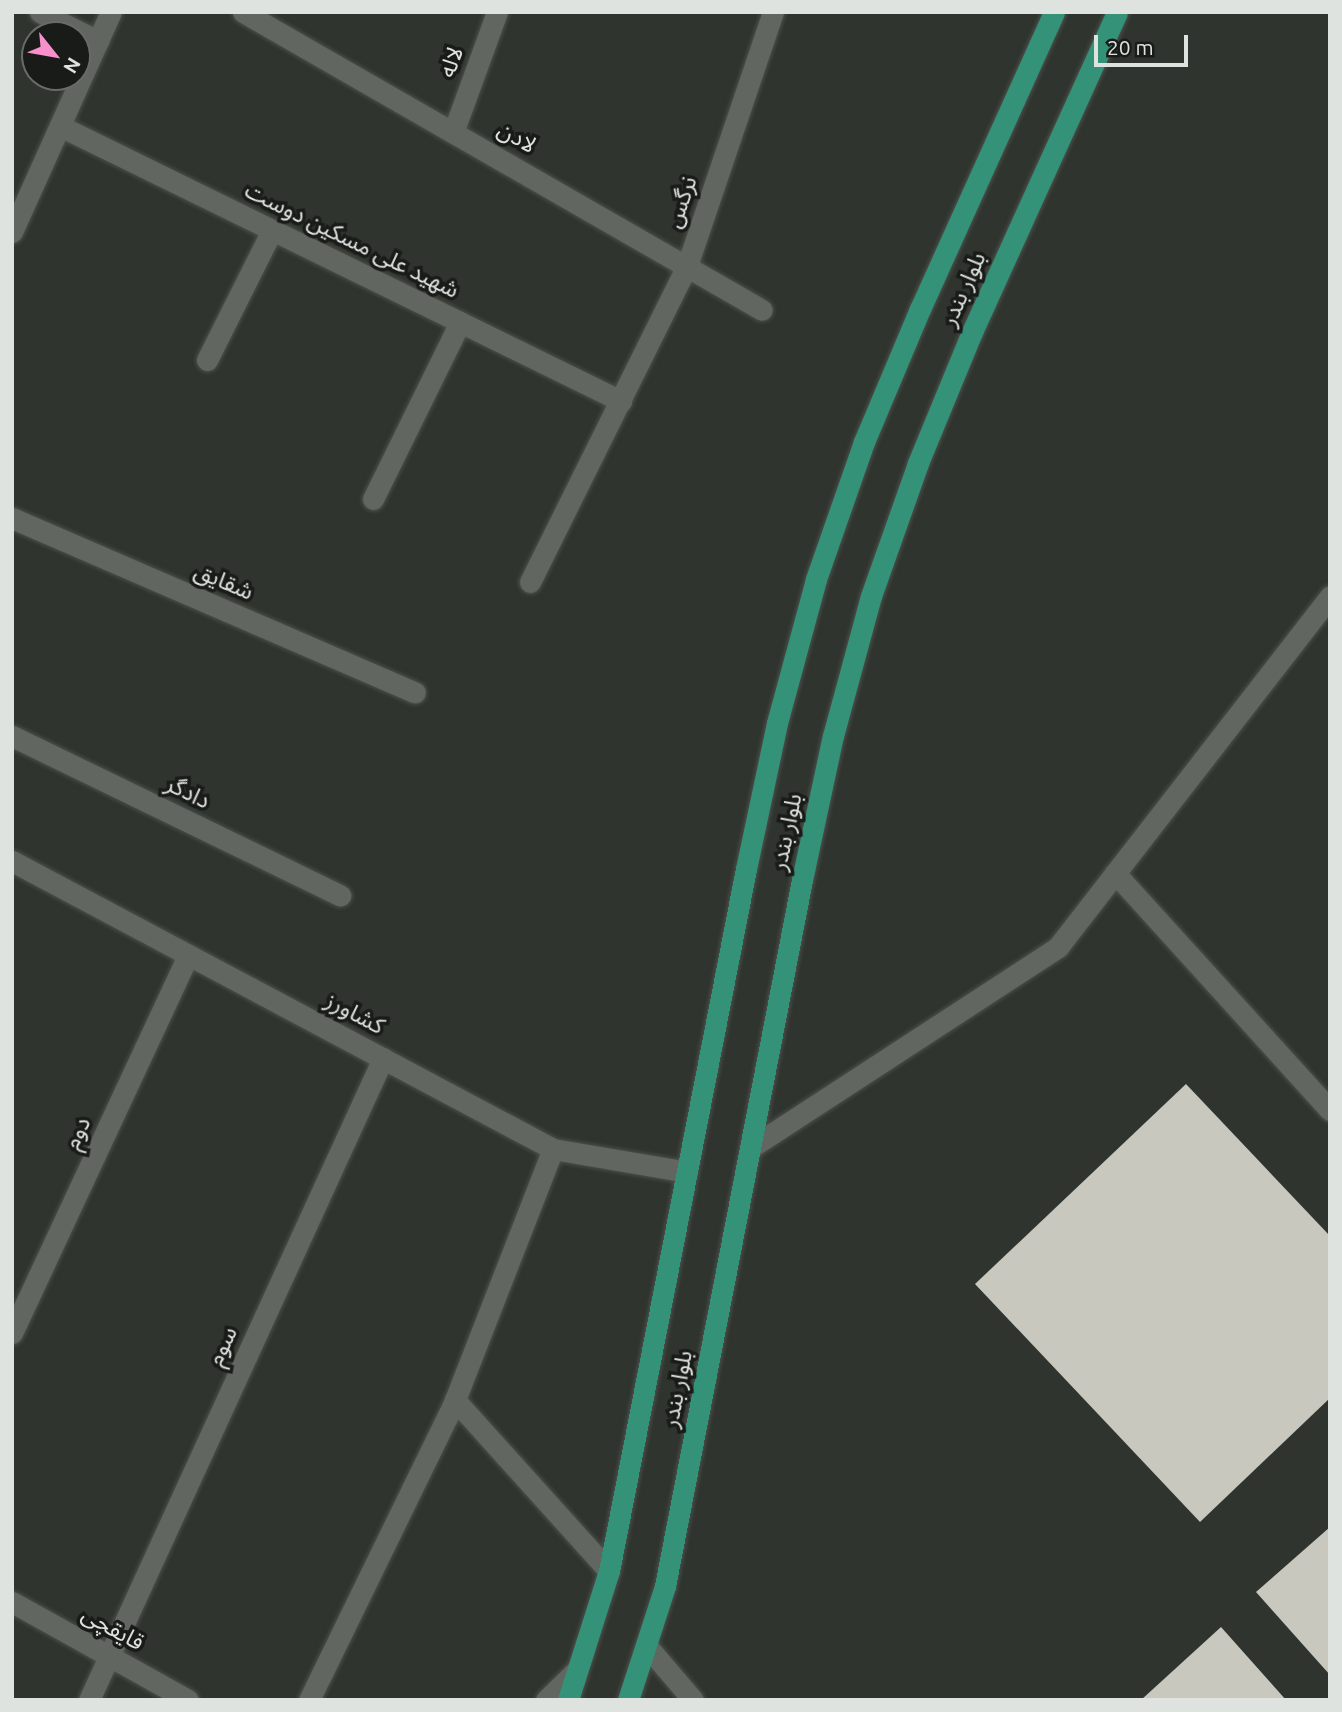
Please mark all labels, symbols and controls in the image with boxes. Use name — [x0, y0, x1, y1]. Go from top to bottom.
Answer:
north arrow — [21, 21, 91, 91]
scale bar — [1097, 21, 1192, 65]
text: 20 m — [1107, 35, 1154, 59]
street label: لاله — [433, 43, 469, 81]
text: N — [59, 54, 85, 78]
street label: لادن — [493, 115, 541, 159]
street label: نرگس — [659, 172, 703, 232]
street label: شهید علی مسکین دوست — [240, 176, 464, 304]
street label: بلوار بندر — [935, 248, 991, 330]
street label: شقایق — [190, 556, 258, 606]
street label: دادگر — [161, 770, 215, 814]
street label: بلوار بندر — [764, 791, 808, 873]
street label: کشاورز — [321, 986, 389, 1040]
street label: دوم — [58, 1112, 96, 1154]
street label: سوم — [201, 1322, 243, 1370]
street label: بلوار بندر — [656, 1348, 698, 1430]
street label: قایقچی — [77, 1600, 149, 1656]

